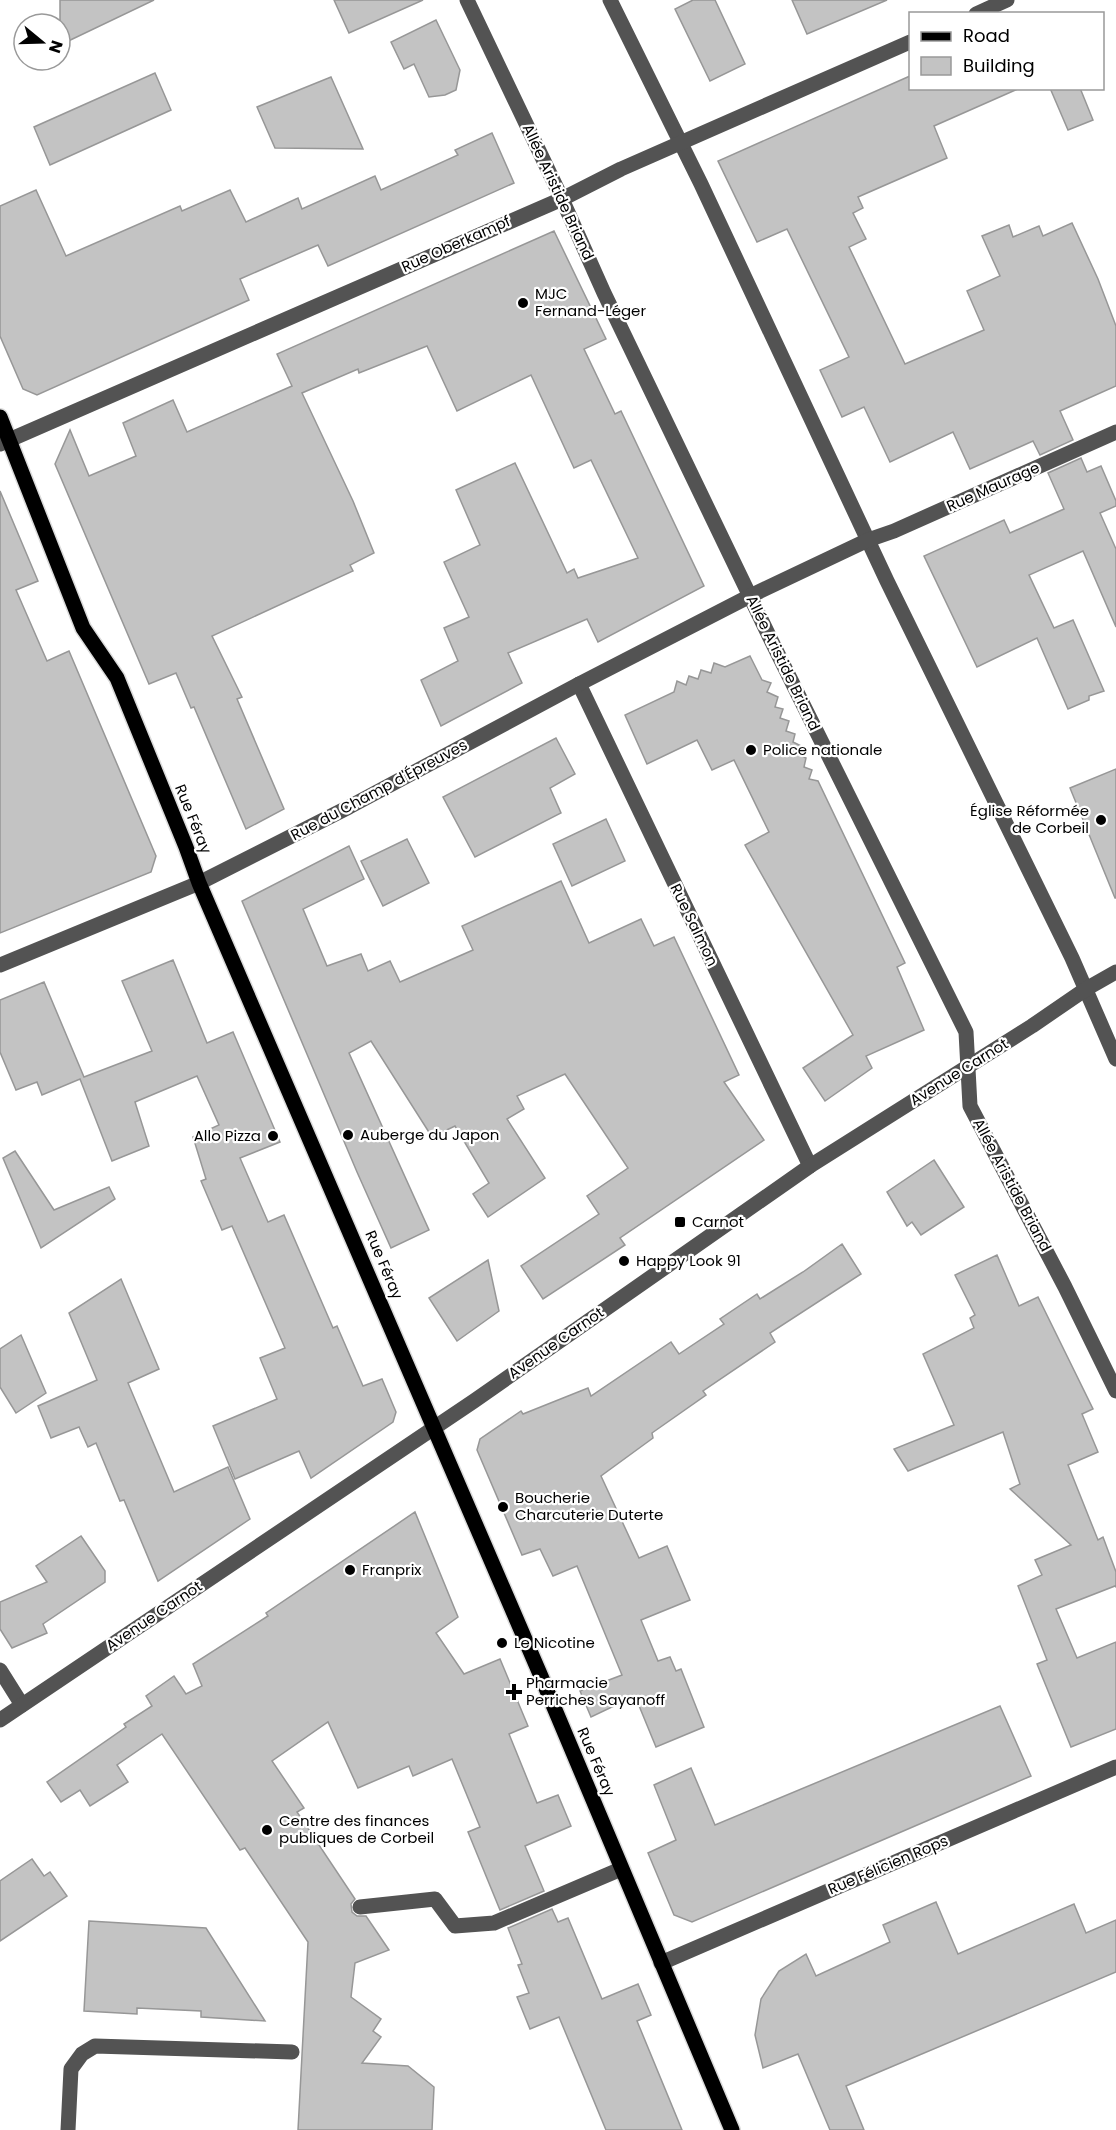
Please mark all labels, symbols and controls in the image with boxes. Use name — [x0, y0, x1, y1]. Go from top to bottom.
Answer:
north arrow — [12, 12, 72, 72]
legend — [909, 12, 1104, 90]
text: Road — [963, 23, 1010, 48]
text: N — [43, 37, 69, 56]
text: Building — [963, 53, 1035, 78]
street label: Allée Aristide Briand — [518, 120, 599, 263]
street label: Rue Oberkampf — [398, 210, 514, 277]
place label: MJC Fernand-Léger — [535, 283, 646, 321]
marker: MJC Fernand-Léger — [516, 296, 530, 310]
street label: Rue Maurage — [943, 457, 1043, 516]
street label: Allée Aristide Briand — [742, 592, 825, 734]
street label: Rue du Champ d'Épreuves — [287, 734, 471, 845]
place label: Police nationale — [763, 739, 882, 760]
marker: Police nationale — [744, 743, 758, 757]
street label: Rue Féray — [170, 781, 217, 857]
place label: Église Réformée de Corbeil — [970, 800, 1089, 838]
marker: Église Réformée de Corbeil — [1094, 813, 1108, 827]
street label: Rue Salmon — [665, 880, 723, 970]
street label: Avenue Carnot — [906, 1033, 1012, 1110]
street label: Allée Aristide Briand — [968, 1114, 1057, 1255]
place label: Auberge du Japon — [360, 1124, 499, 1145]
place label: Allo Pizza — [194, 1125, 261, 1146]
marker: Auberge du Japon — [341, 1128, 355, 1142]
marker: Allo Pizza — [266, 1129, 280, 1143]
place label: Carnot — [692, 1211, 744, 1232]
marker: Carnot — [673, 1215, 687, 1229]
street label: Rue Féray — [361, 1227, 409, 1303]
place label: Happy Look 91 — [636, 1250, 741, 1271]
marker: Happy Look 91 — [617, 1254, 631, 1268]
street label: Avenue Carnot — [504, 1302, 608, 1383]
place label: Boucherie Charcuterie Duterte — [515, 1487, 663, 1525]
marker: Boucherie Charcuterie Duterte — [496, 1500, 510, 1514]
place label: Franprix — [362, 1559, 422, 1580]
marker: Franprix — [343, 1563, 357, 1577]
street label: Avenue Carnot — [101, 1575, 206, 1656]
place label: Le Nicotine — [514, 1632, 595, 1653]
marker: Le Nicotine — [495, 1636, 509, 1650]
place label: Pharmacie Perriches Sayanoff — [526, 1672, 665, 1710]
marker: Pharmacie Perriches Sayanoff — [507, 1685, 521, 1699]
street label: Rue Féray — [573, 1724, 621, 1800]
place label: Centre des finances publiques de Corbeil — [279, 1810, 434, 1848]
marker: Centre des finances publiques de Corbeil — [260, 1823, 274, 1837]
street label: Rue Félicien Rops — [824, 1830, 951, 1899]

